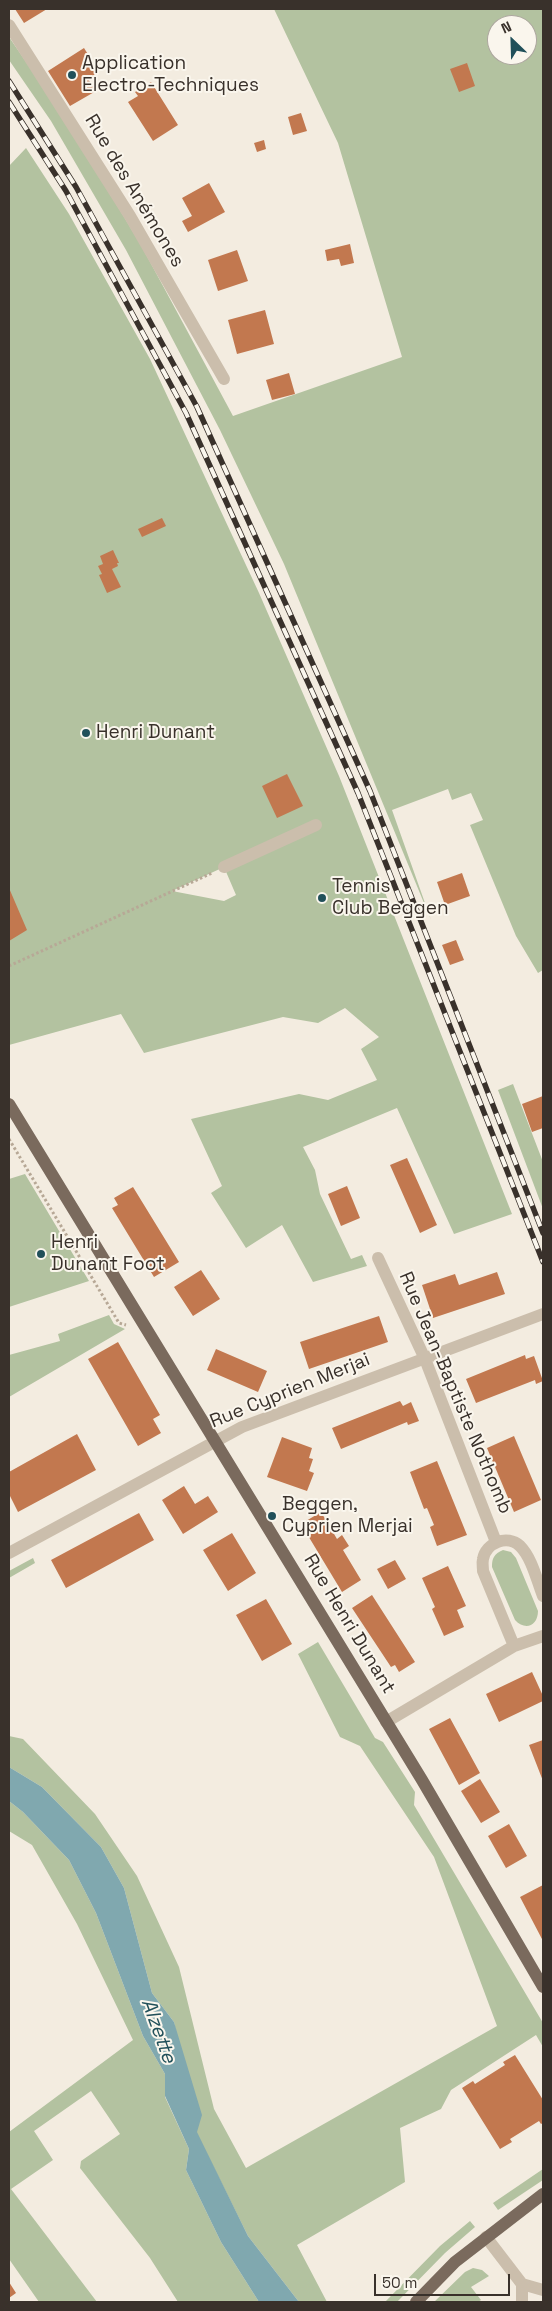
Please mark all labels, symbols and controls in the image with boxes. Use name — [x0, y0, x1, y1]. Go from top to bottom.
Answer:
north arrow — [487, 15, 537, 65]
text: N — [498, 17, 514, 37]
place label: Application Electro-Techniques — [82, 53, 259, 97]
marker: Application Electro-Techniques — [66, 69, 78, 81]
street label: Rue des Anémones — [79, 111, 189, 271]
place label: Henri Dunant — [96, 722, 215, 744]
marker: Henri Dunant — [80, 727, 92, 739]
place label: Tennis Club Beggen — [332, 876, 449, 920]
marker: Tennis Club Beggen — [316, 892, 328, 904]
place label: Henri Dunant Foot — [51, 1232, 165, 1276]
marker: Henri Dunant Foot — [35, 1248, 47, 1260]
street label: Rue Jean-Baptiste Nothomb — [394, 1269, 516, 1517]
street label: Rue Cyprien Merjai — [207, 1348, 373, 1434]
place label: Beggen, Cyprien Merjai — [282, 1494, 413, 1538]
marker: Beggen, Cyprien Merjai — [266, 1510, 278, 1522]
street label: Rue Henri Dunant — [298, 1550, 400, 1698]
water label: Alzette — [135, 1995, 181, 2067]
scale bar — [377, 2264, 513, 2296]
text: 50 m — [382, 2273, 417, 2292]

